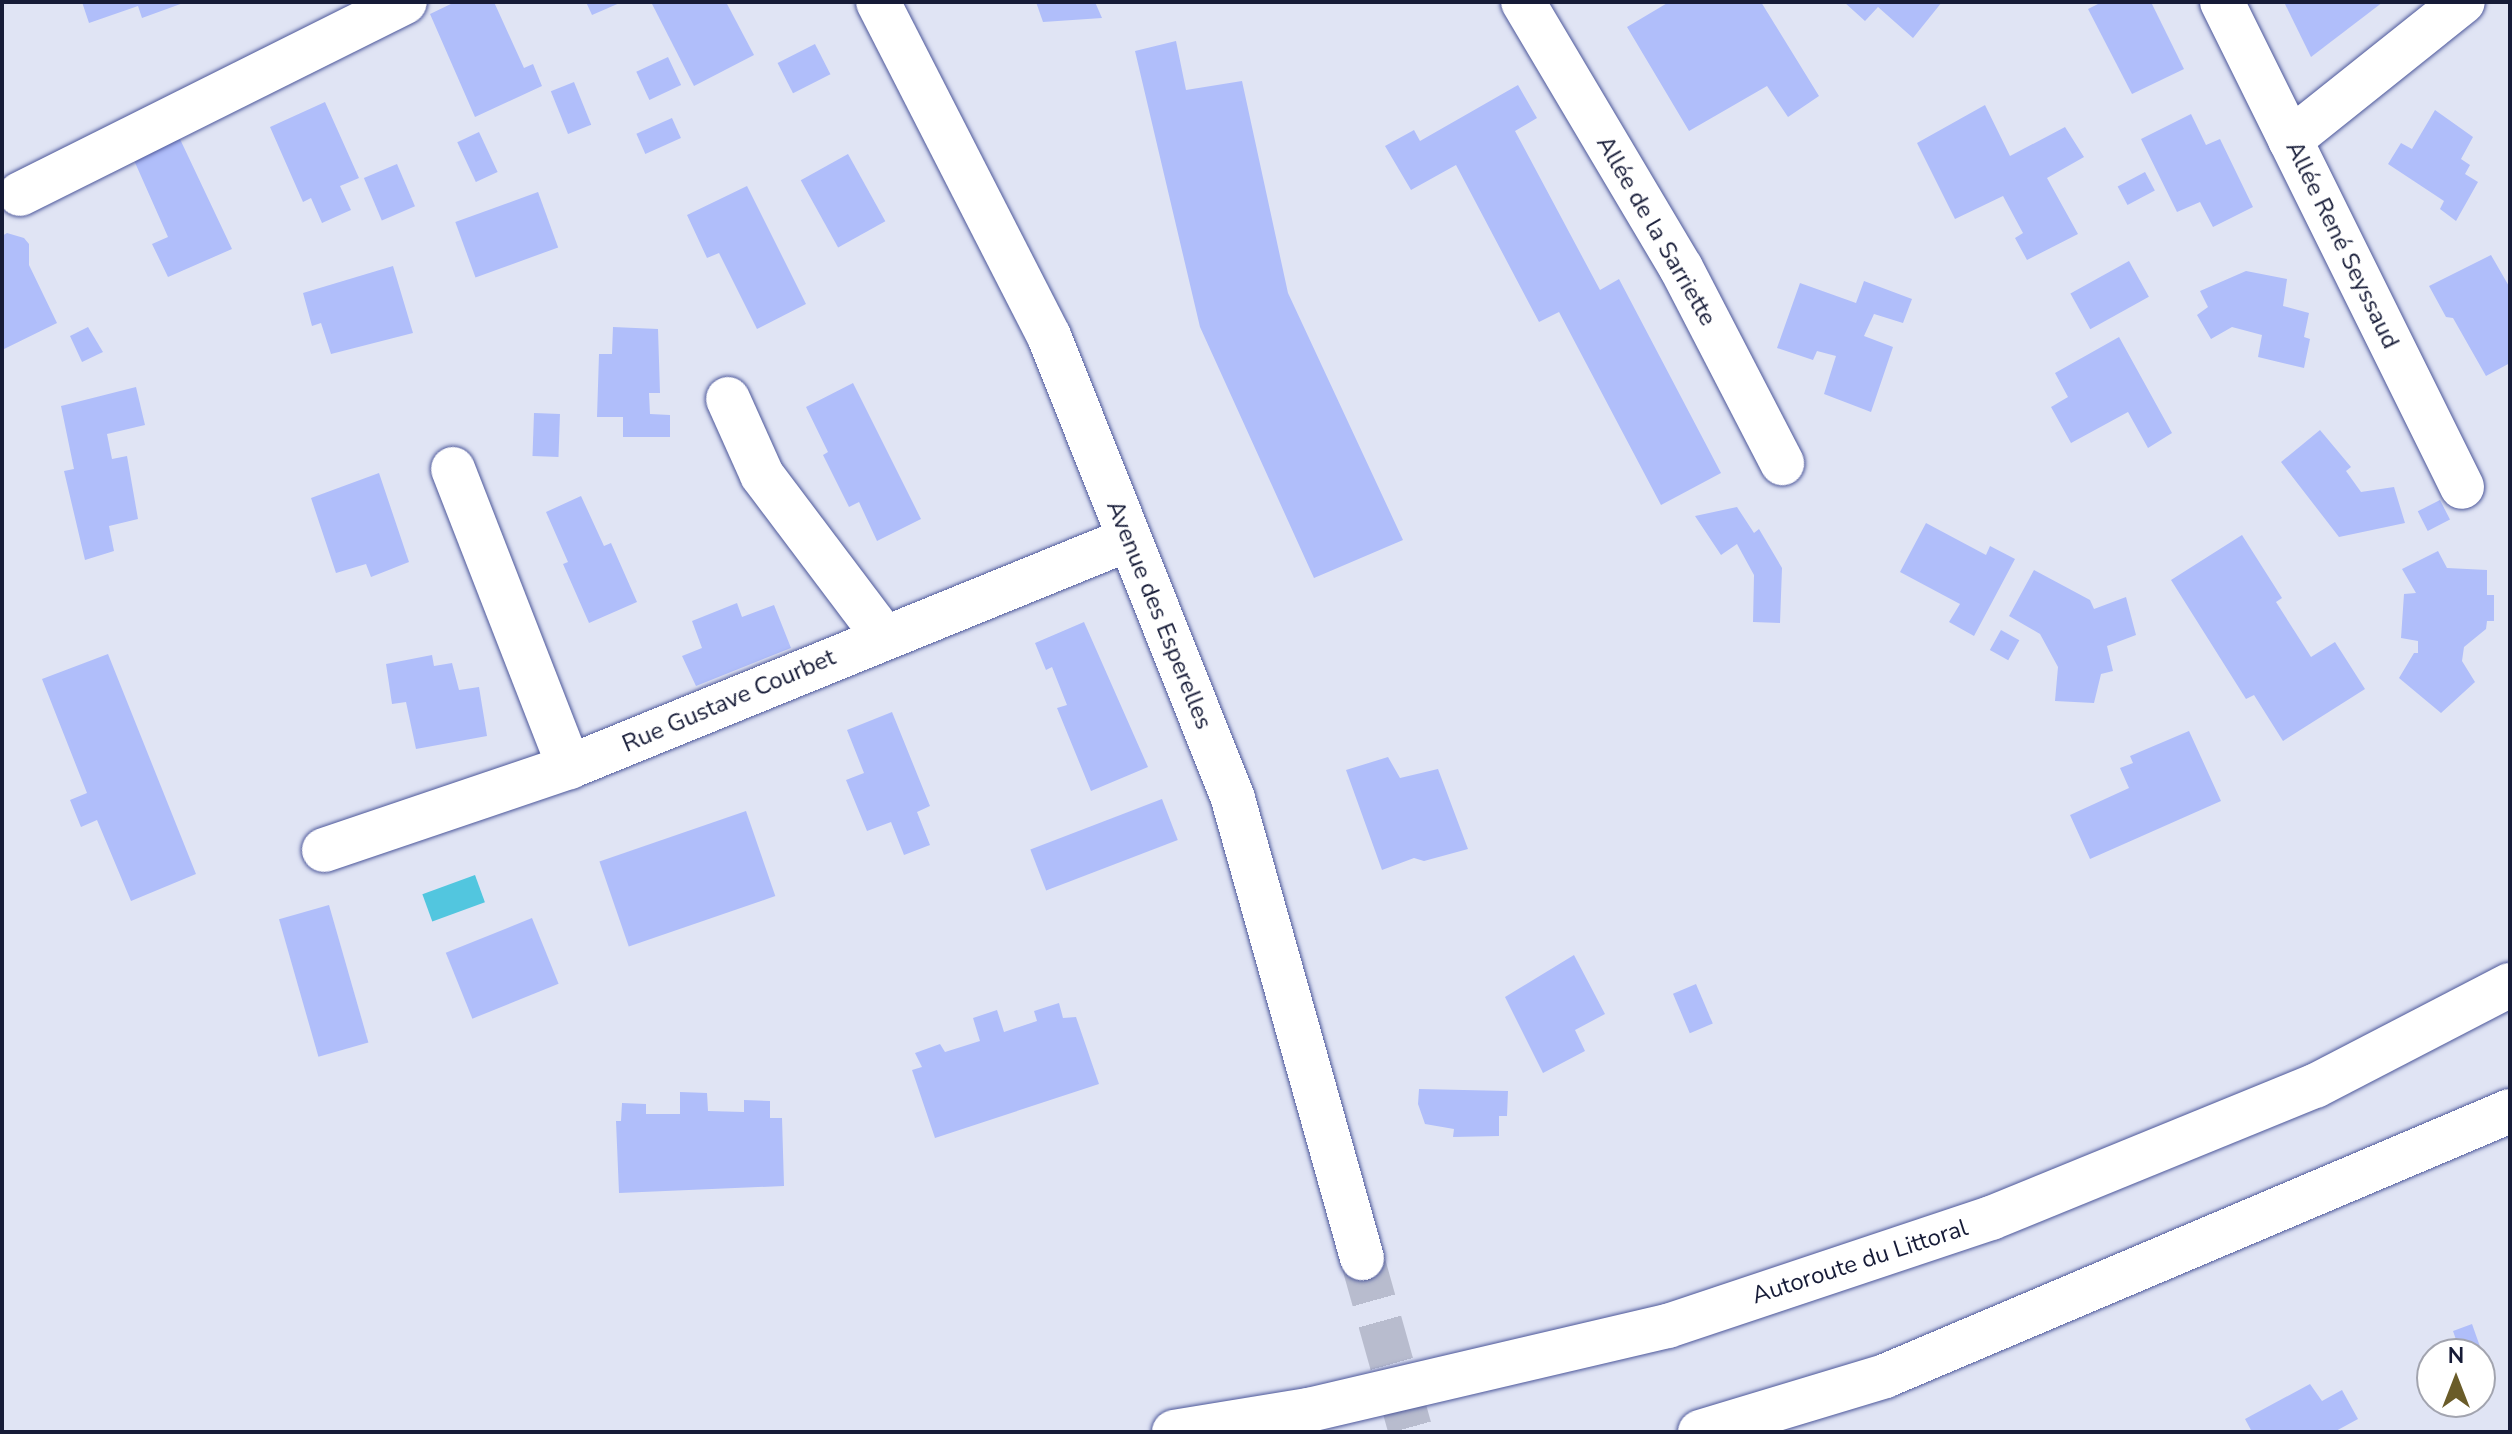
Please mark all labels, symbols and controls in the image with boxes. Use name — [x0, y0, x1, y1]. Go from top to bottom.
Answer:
street label: Allée de la Sarriette — [1590, 131, 1722, 331]
street label: Allée René Seyssaud — [2279, 137, 2405, 353]
street label: Avenue des Esperelles — [1100, 496, 1218, 734]
street label: Rue Gustave Courbet — [618, 643, 840, 759]
street label: Autoroute du Littoral — [1748, 1213, 1972, 1311]
north arrow — [2416, 1338, 2496, 1418]
text: N — [2448, 1341, 2464, 1371]

